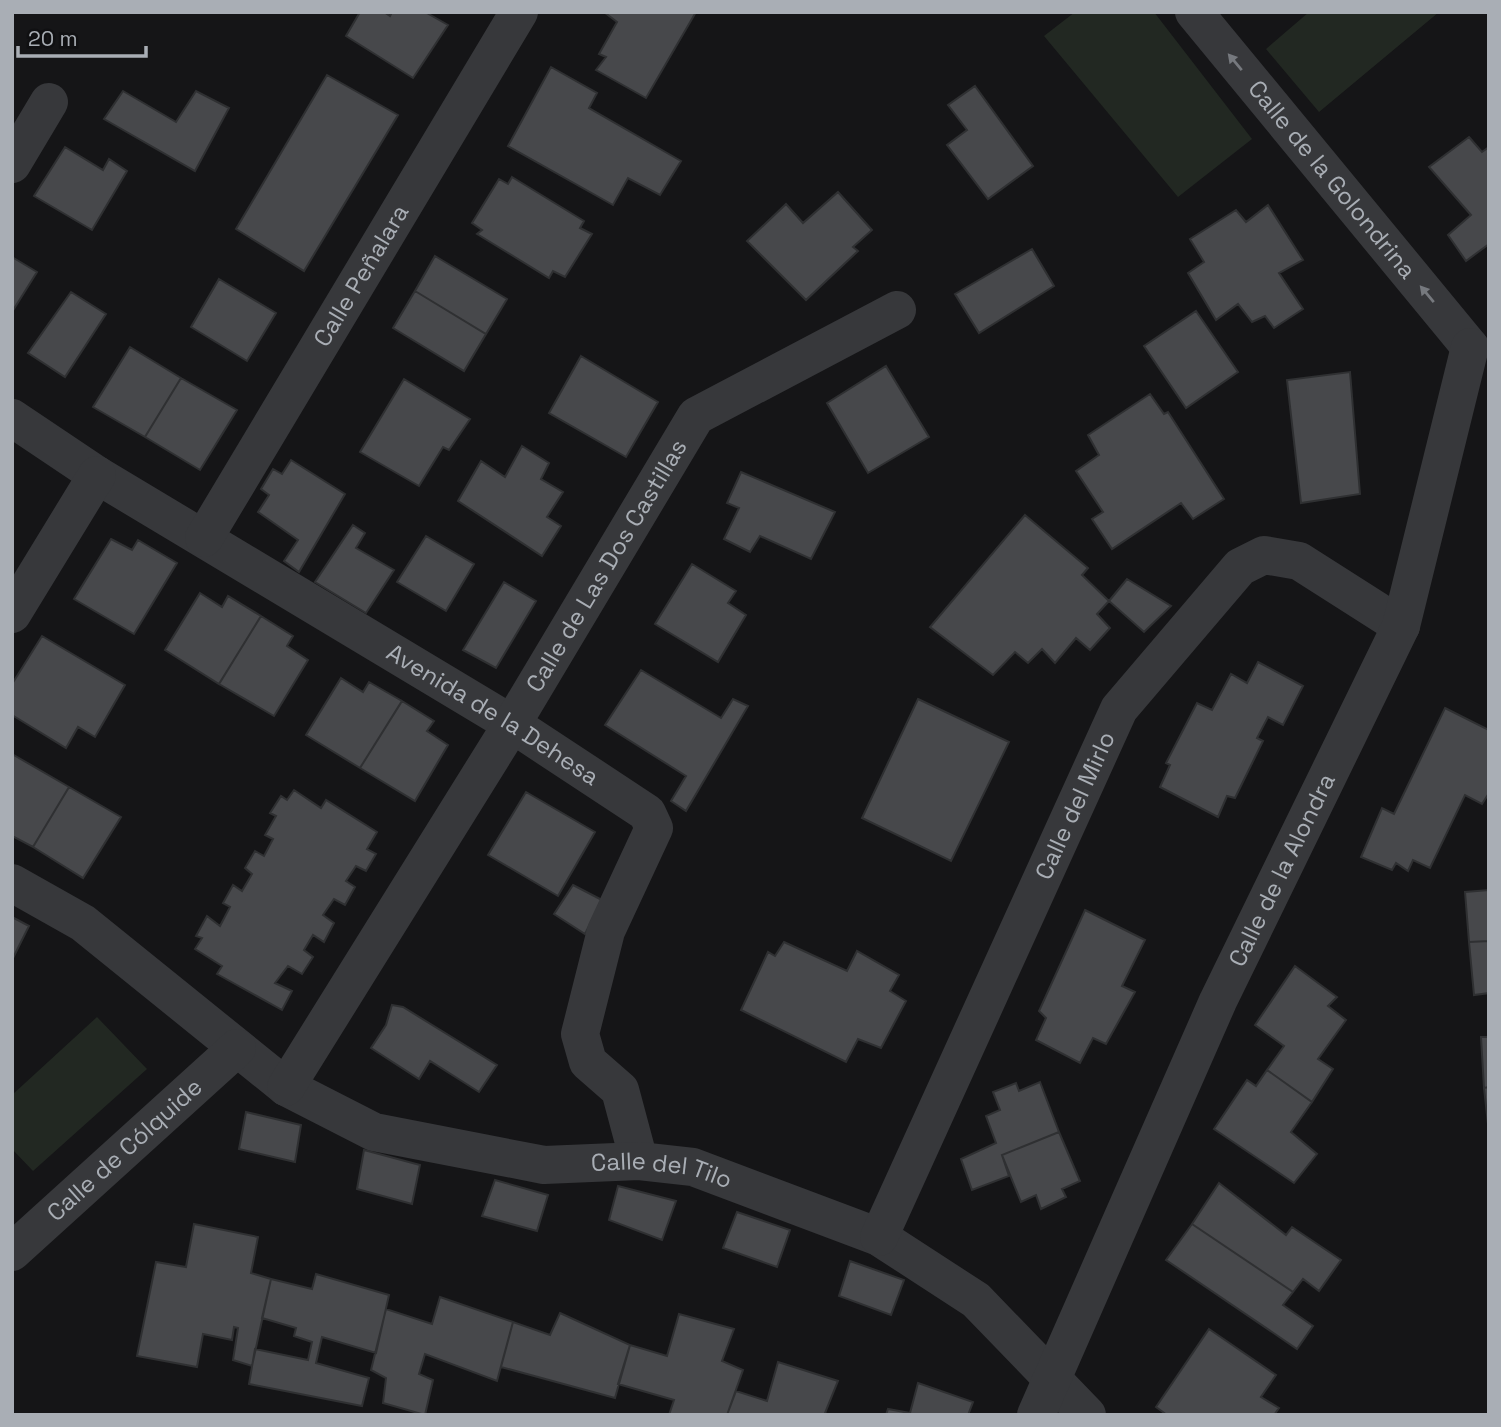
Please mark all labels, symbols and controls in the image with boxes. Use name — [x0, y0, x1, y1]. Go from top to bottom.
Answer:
scale bar — [18, 14, 145, 58]
text: 20 m — [28, 25, 78, 52]
one-way arrow — [1228, 54, 1243, 71]
street label: Calle de la Golondrina — [1241, 74, 1423, 285]
street label: Calle Peñalara — [306, 198, 415, 352]
one-way arrow — [1420, 286, 1435, 303]
street label: Calle de Las Dos Castillas — [519, 433, 694, 697]
street label: Avenida de la Dehesa — [381, 636, 605, 792]
street label: Calle del Mirlo — [1028, 726, 1122, 884]
street label: Calle de la Alondra — [1221, 768, 1342, 972]
street label: Calle de Cólquide — [40, 1071, 208, 1228]
street label: Calle del Tilo — [590, 1144, 737, 1195]

